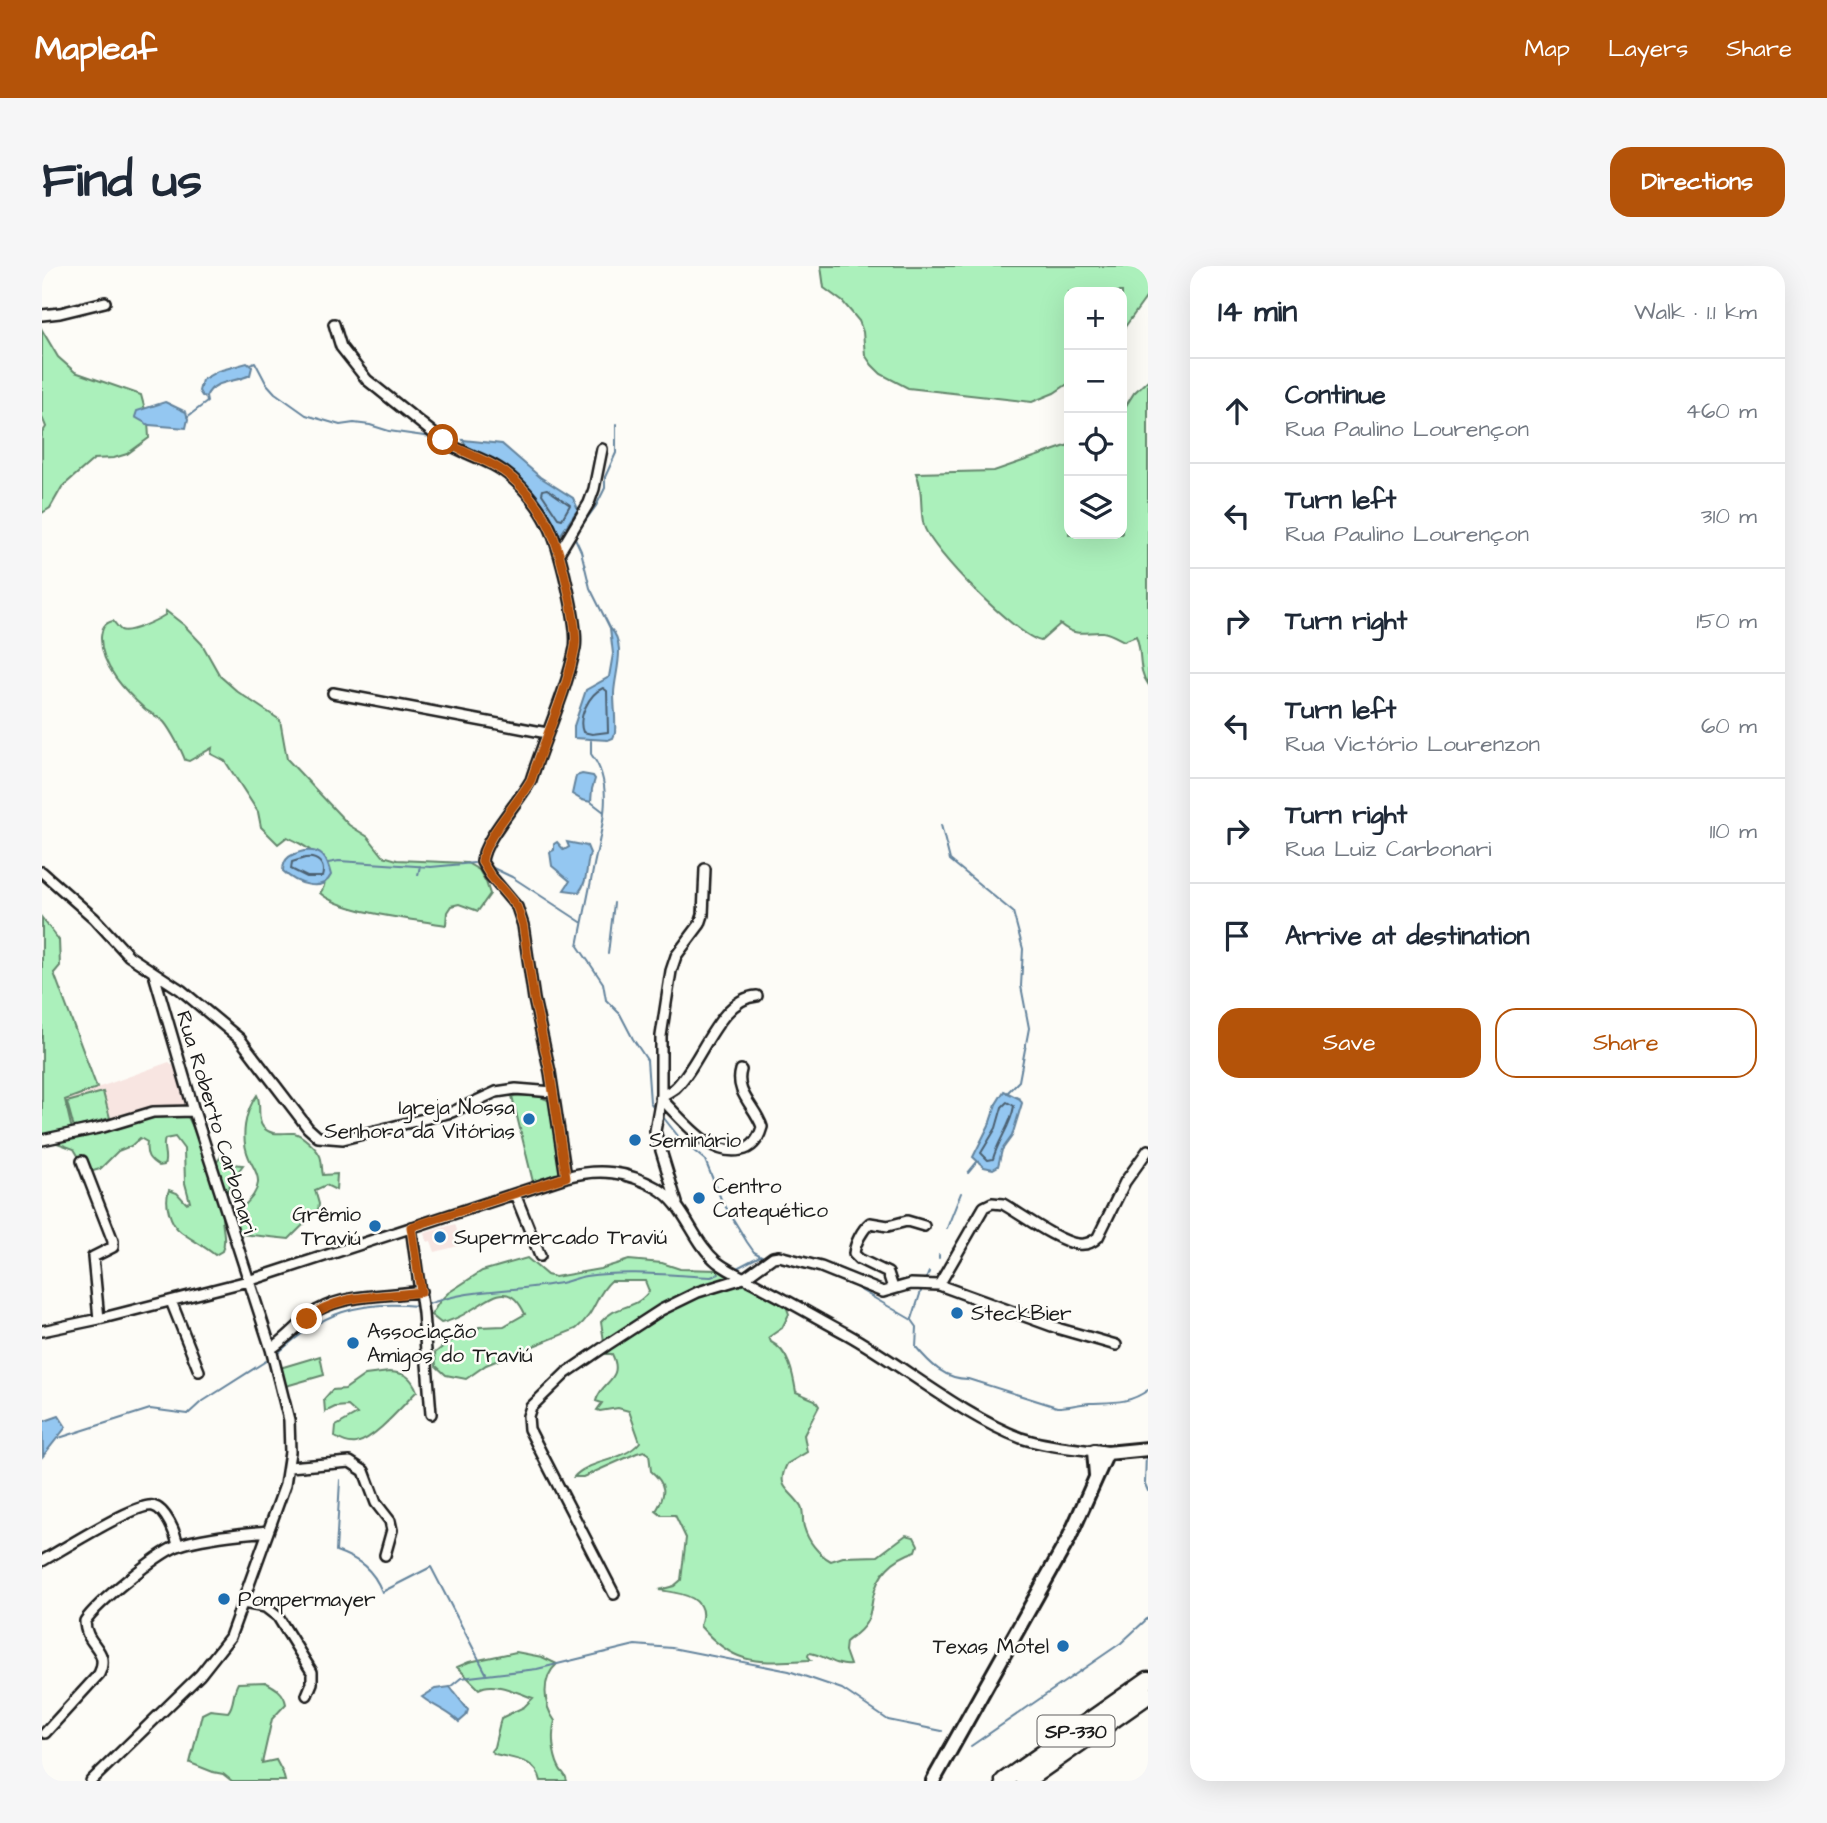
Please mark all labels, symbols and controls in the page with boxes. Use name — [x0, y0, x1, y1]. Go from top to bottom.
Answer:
text: Mapleaf — [35, 26, 157, 72]
text: Map — [1525, 32, 1570, 66]
text: Layers — [1608, 32, 1688, 66]
text: Share — [1726, 32, 1792, 66]
button: Directions — [1610, 147, 1785, 217]
text: Find us — [42, 148, 202, 216]
map controls — [1064, 287, 1127, 539]
button: + — [1064, 287, 1127, 350]
text: 14 min — [1218, 291, 1297, 333]
text: Walk · 1.1 km — [1634, 296, 1757, 328]
button: − — [1064, 350, 1127, 413]
text: Continue — [1285, 377, 1386, 413]
icon: ahead — [1218, 392, 1256, 430]
text: 460 m — [1685, 395, 1757, 427]
button: locate — [1064, 413, 1127, 476]
text: Rua Paulino Lourençon — [1285, 413, 1529, 445]
route start — [427, 424, 458, 455]
button: layers — [1064, 476, 1127, 539]
text: Turn left — [1285, 482, 1396, 518]
icon: left — [1218, 497, 1256, 535]
text: 310 m — [1701, 500, 1757, 532]
text: Rua Paulino Lourençon — [1285, 518, 1529, 550]
icon: right — [1218, 602, 1256, 640]
text: Turn right — [1285, 603, 1407, 639]
text: 150 m — [1696, 605, 1757, 637]
text: Turn left — [1285, 692, 1396, 728]
icon: left — [1218, 707, 1256, 745]
text: 60 m — [1701, 710, 1757, 742]
text: Rua Victório Lourenzon — [1285, 728, 1540, 760]
text: Turn right — [1285, 797, 1407, 833]
icon: right — [1218, 812, 1256, 850]
text: 110 m — [1709, 815, 1757, 847]
text: Rua Luiz Carbonari — [1285, 833, 1492, 865]
icon: arrive — [1218, 917, 1256, 955]
text: Arrive at destination — [1285, 918, 1530, 954]
street label: Rua Roberto Carbonari — [169, 1007, 264, 1237]
button: Save — [1218, 1008, 1481, 1078]
button: Share — [1495, 1008, 1757, 1078]
place label: Igreja Nossa Senhora da Vitórias — [324, 1093, 515, 1146]
marker: Igreja Nossa Senhora da Vitórias — [521, 1111, 537, 1127]
place label: Seminário — [649, 1126, 741, 1155]
marker: Seminário — [627, 1132, 643, 1148]
place label: Centro Catequético — [713, 1172, 828, 1225]
marker: Centro Catequético — [691, 1190, 707, 1206]
place label: Grêmio Traviú — [292, 1200, 361, 1253]
marker: Grêmio Traviú — [367, 1218, 383, 1234]
place label: Supermercado Traviú — [454, 1223, 667, 1253]
marker: Supermercado Traviú — [432, 1229, 448, 1245]
place label: SteckBier — [971, 1299, 1072, 1328]
route end — [291, 1303, 322, 1334]
marker: SteckBier — [949, 1305, 965, 1321]
place label: Associação Amigos do Traviú — [367, 1317, 533, 1372]
marker: Associação Amigos do Traviú — [345, 1335, 361, 1351]
place label: Pompermayer — [238, 1585, 376, 1616]
marker: Pompermayer — [216, 1591, 232, 1607]
place label: Texas Motel — [933, 1632, 1049, 1661]
marker: Texas Motel — [1055, 1638, 1071, 1654]
road number: SP-330 — [1038, 1716, 1114, 1746]

